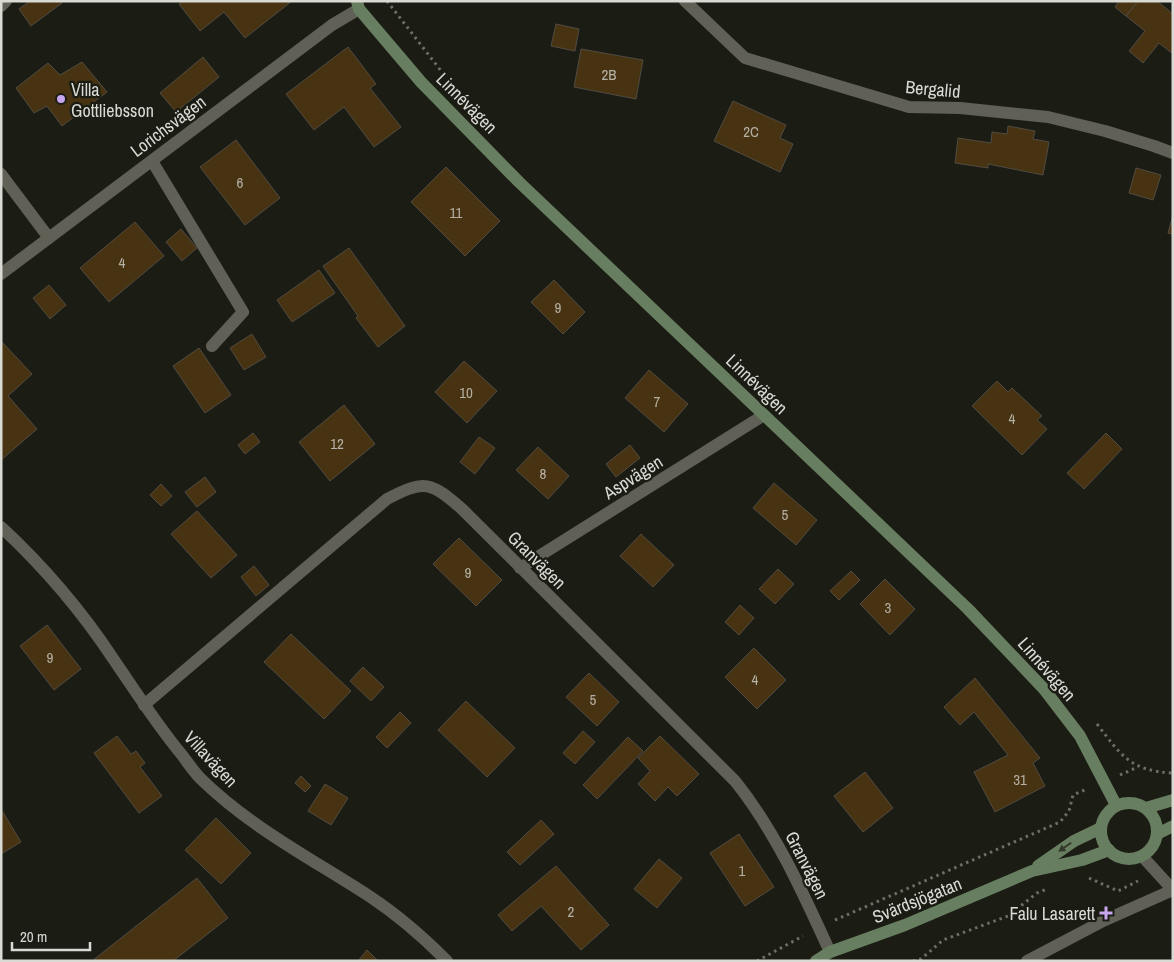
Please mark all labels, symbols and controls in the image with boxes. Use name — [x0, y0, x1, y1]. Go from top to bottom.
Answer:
house number: 2B — [601, 64, 617, 85]
street label: Linnévägen — [431, 67, 503, 139]
street label: Bergalid — [905, 74, 961, 104]
place label: Villa Gottliebsson — [71, 77, 154, 123]
street label: Lorichsvägen — [125, 89, 211, 163]
marker: Villa Gottliebsson — [55, 93, 67, 105]
house number: 2C — [743, 121, 759, 142]
house number: 6 — [237, 172, 244, 193]
house number: 11 — [450, 202, 463, 223]
house number: 4 — [119, 252, 126, 273]
house number: 9 — [555, 297, 562, 318]
street label: Linnévägen — [721, 348, 793, 420]
house number: 10 — [459, 382, 473, 403]
house number: 7 — [654, 391, 661, 412]
house number: 4 — [1009, 408, 1016, 429]
house number: 12 — [330, 433, 344, 454]
street label: Aspvägen — [598, 449, 667, 506]
house number: 8 — [540, 463, 547, 484]
house number: 5 — [782, 504, 789, 525]
street label: Granvägen — [502, 525, 572, 595]
house number: 9 — [465, 562, 472, 583]
house number: 3 — [885, 597, 892, 618]
street label: Linnévägen — [1012, 632, 1082, 706]
house number: 9 — [47, 647, 54, 668]
house number: 4 — [752, 669, 759, 690]
house number: 5 — [590, 689, 597, 710]
street label: Villavägen — [178, 725, 244, 793]
house number: 31 — [1013, 769, 1027, 790]
street label: Granvägen — [779, 827, 835, 903]
one-way arrow — [1058, 843, 1072, 852]
house number: 1 — [739, 860, 746, 881]
street label: Svärdsjögatan — [869, 871, 965, 929]
house number: 2 — [568, 901, 575, 922]
place label: Falu Lasarett — [1010, 901, 1095, 926]
marker: Falu Lasarett — [1099, 906, 1113, 920]
scale bar — [12, 920, 90, 952]
text: 20 m — [20, 926, 47, 947]

